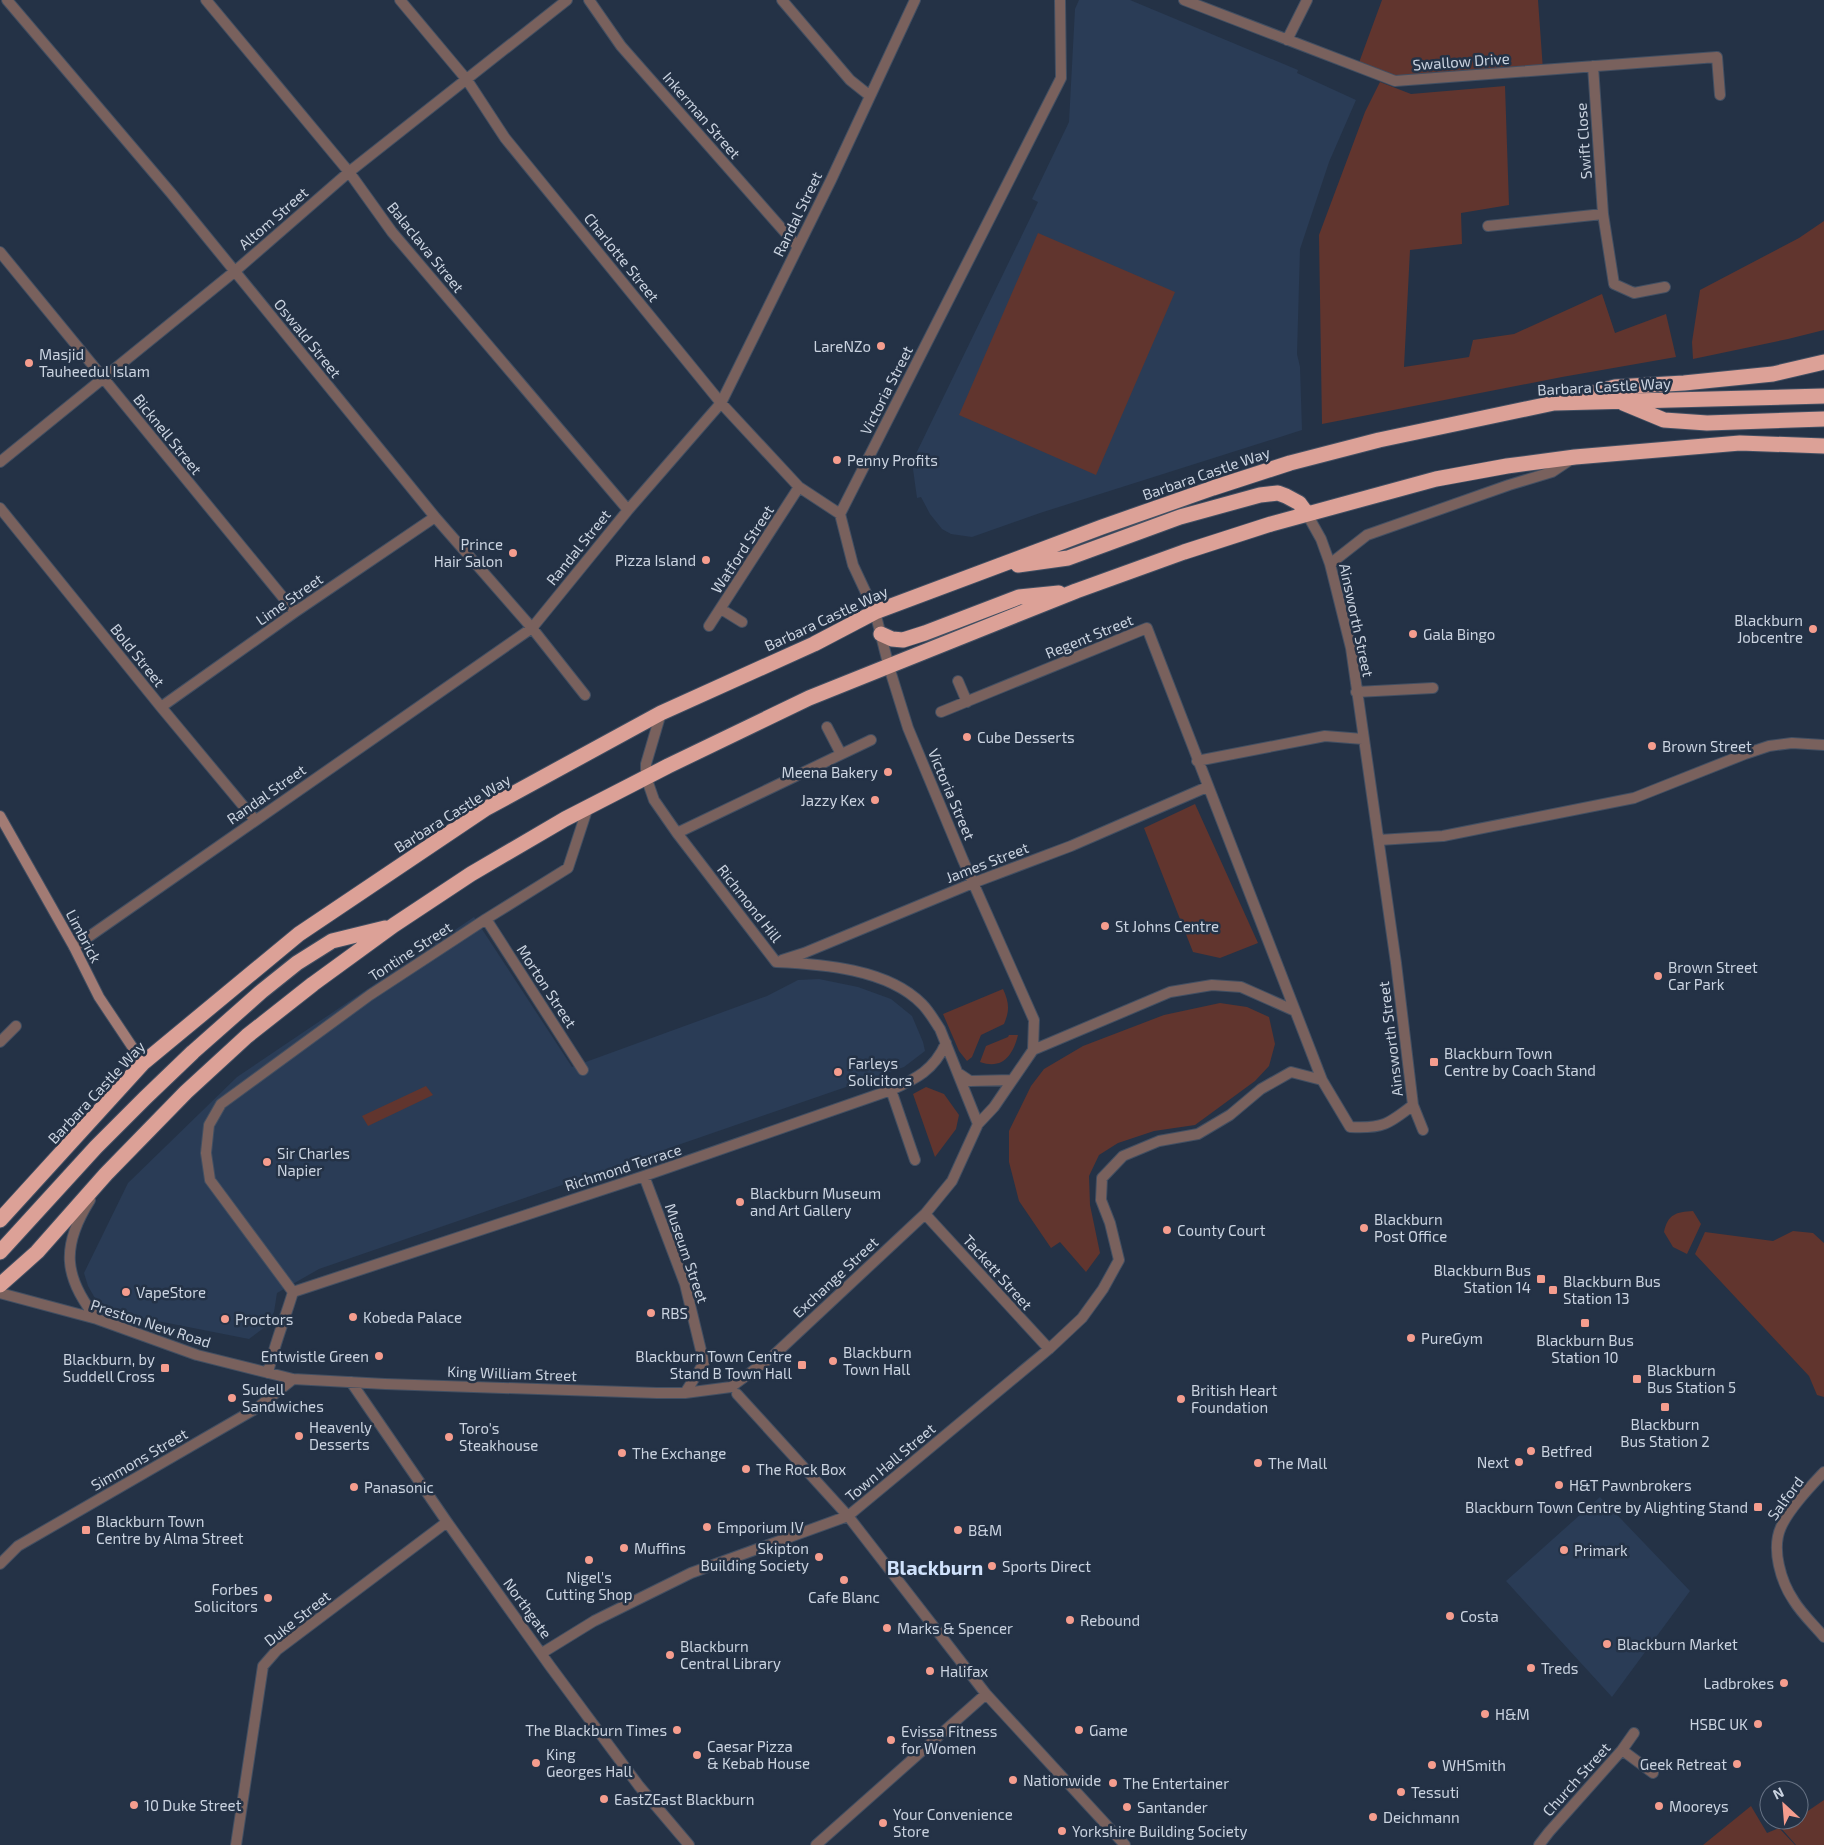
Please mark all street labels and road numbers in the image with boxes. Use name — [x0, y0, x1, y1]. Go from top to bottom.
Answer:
street label: Swallow Drive — [1412, 49, 1510, 73]
street label: Inkerman Street — [659, 68, 745, 162]
street label: Swift Close — [1571, 102, 1595, 180]
street label: Randal Street — [769, 168, 825, 259]
street label: Altom Street — [235, 183, 312, 253]
street label: Balaclava Street — [384, 198, 468, 296]
street label: Charlotte Street — [581, 209, 663, 305]
street label: Oswald Street — [271, 295, 345, 381]
street label: Victoria Street — [856, 342, 916, 437]
street label: Barbara Castle Way — [1537, 374, 1671, 398]
street label: Bicknell Street — [130, 390, 206, 478]
street label: Barbara Castle Way — [1140, 443, 1272, 503]
street label: Watford Street — [707, 501, 777, 597]
street label: Randal Street — [542, 505, 614, 588]
street label: Ainsworth Street — [1336, 562, 1378, 679]
street label: Lime Street — [252, 569, 326, 629]
street label: Barbara Castle Way — [762, 582, 891, 654]
street label: Regent Street — [1042, 610, 1136, 662]
street label: Bold Street — [107, 620, 169, 690]
street label: Victoria Street — [925, 746, 979, 843]
street label: Randal Street — [223, 760, 309, 828]
street label: Barbara Castle Way — [390, 770, 514, 856]
street label: James Street — [943, 838, 1031, 886]
street label: Richmond Hill — [714, 860, 786, 946]
street label: Limbrick — [62, 906, 106, 966]
street label: Tontine Street — [365, 917, 455, 985]
street label: Morton Street — [513, 941, 581, 1031]
street label: Ainsworth Street — [1374, 980, 1406, 1098]
street label: Barbara Castle Way — [44, 1037, 148, 1147]
street label: Richmond Terrace — [562, 1140, 684, 1194]
street label: Museum Street — [662, 1201, 713, 1305]
street label: Tackett Street — [960, 1231, 1037, 1313]
street label: Exchange Street — [788, 1233, 882, 1321]
street label: Preston New Road — [89, 1295, 213, 1351]
street label: King William Street — [447, 1362, 577, 1384]
street label: Town Hall Street — [841, 1419, 939, 1505]
street label: Simmons Street — [88, 1424, 191, 1494]
street label: Salford — [1763, 1473, 1807, 1523]
street label: Northgate — [500, 1574, 556, 1642]
street label: Duke Street — [260, 1586, 334, 1649]
street label: Church Street — [1538, 1738, 1614, 1819]

